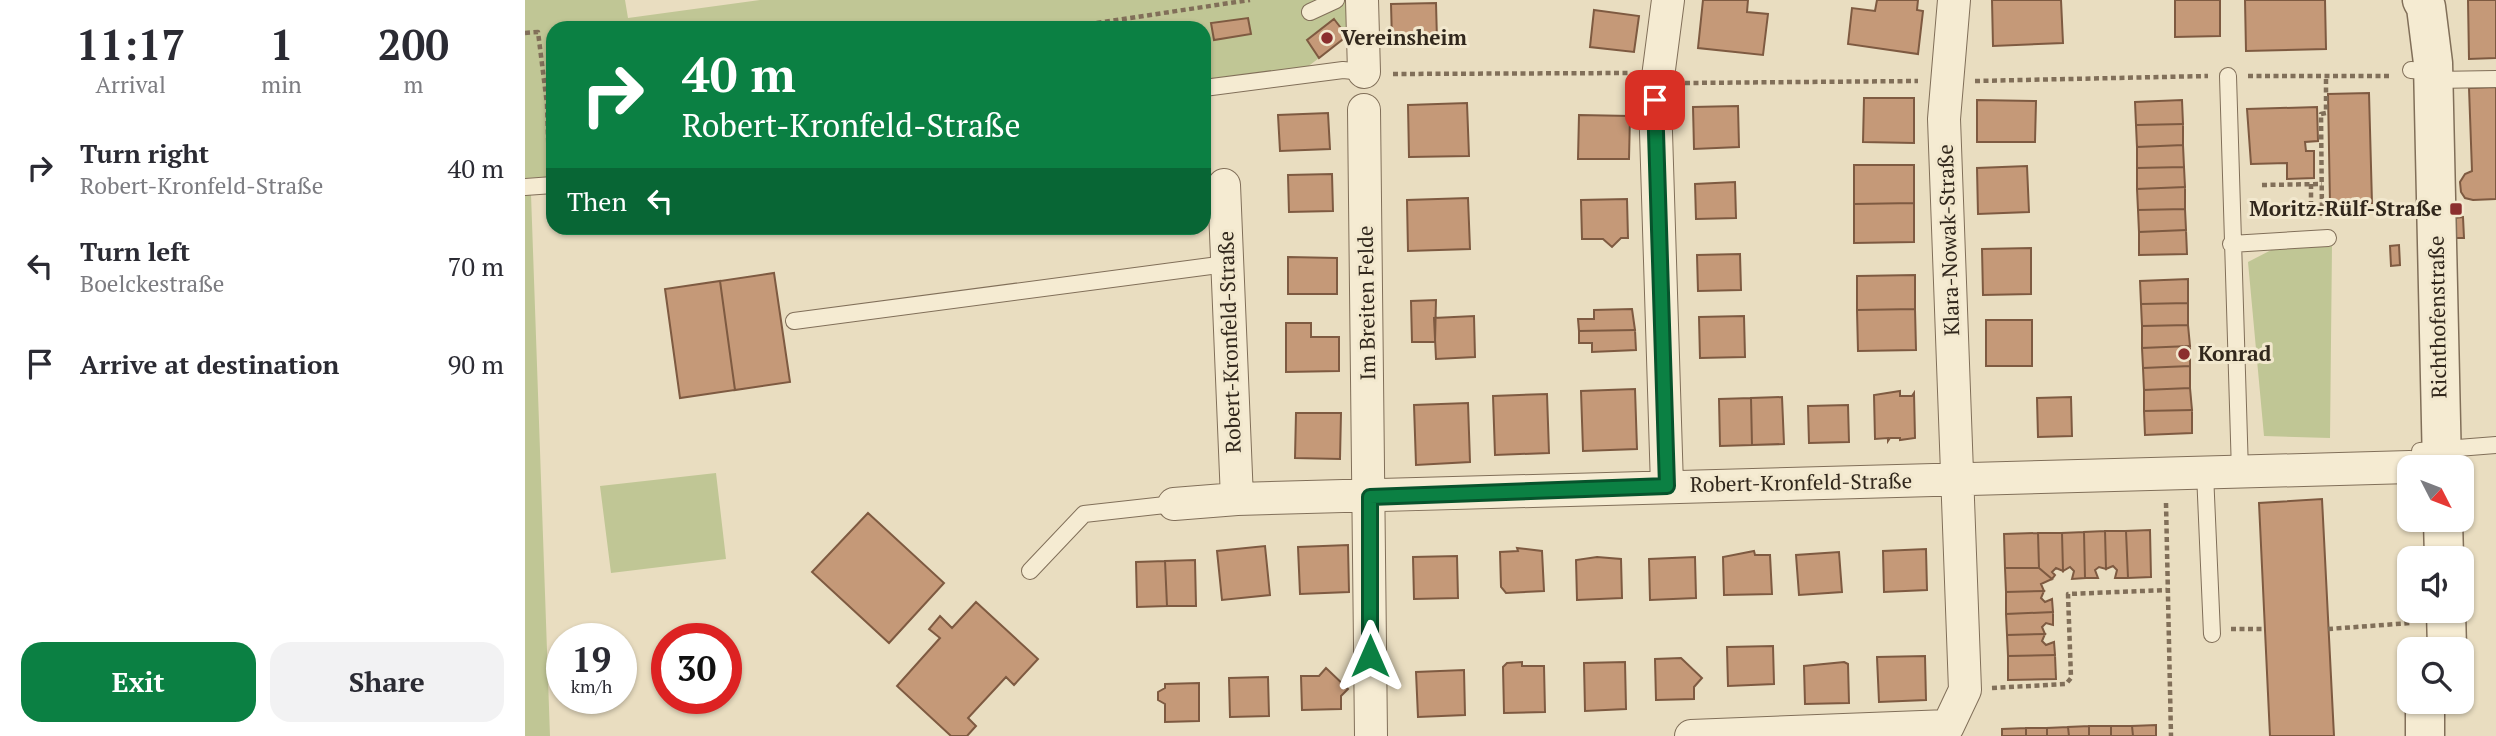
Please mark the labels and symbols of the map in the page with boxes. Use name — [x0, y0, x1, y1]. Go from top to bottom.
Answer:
place label: Vereinsheim — [1341, 23, 1468, 51]
marker: Vereinsheim — [1319, 30, 1335, 46]
pin — [1625, 70, 1685, 130]
street label: Klara-Nowak-Straße — [1931, 144, 1965, 336]
place label: Moritz-Rülf-Straße — [2249, 194, 2442, 222]
marker: Moritz-Rülf-Straße — [2448, 201, 2464, 217]
street label: Im Breiten Felde — [1351, 225, 1381, 381]
street label: Robert-Kronfeld-Straße — [1211, 231, 1247, 454]
street label: Richthofenstraße — [2422, 235, 2452, 399]
place label: Konrad — [2198, 339, 2272, 367]
marker: Konrad — [2176, 346, 2192, 362]
north arrow — [2397, 455, 2475, 532]
street label: Robert-Kronfeld-Straße — [1690, 466, 1912, 498]
position arrow — [1333, 619, 1407, 693]
speed limit sign: 30 — [651, 623, 742, 714]

